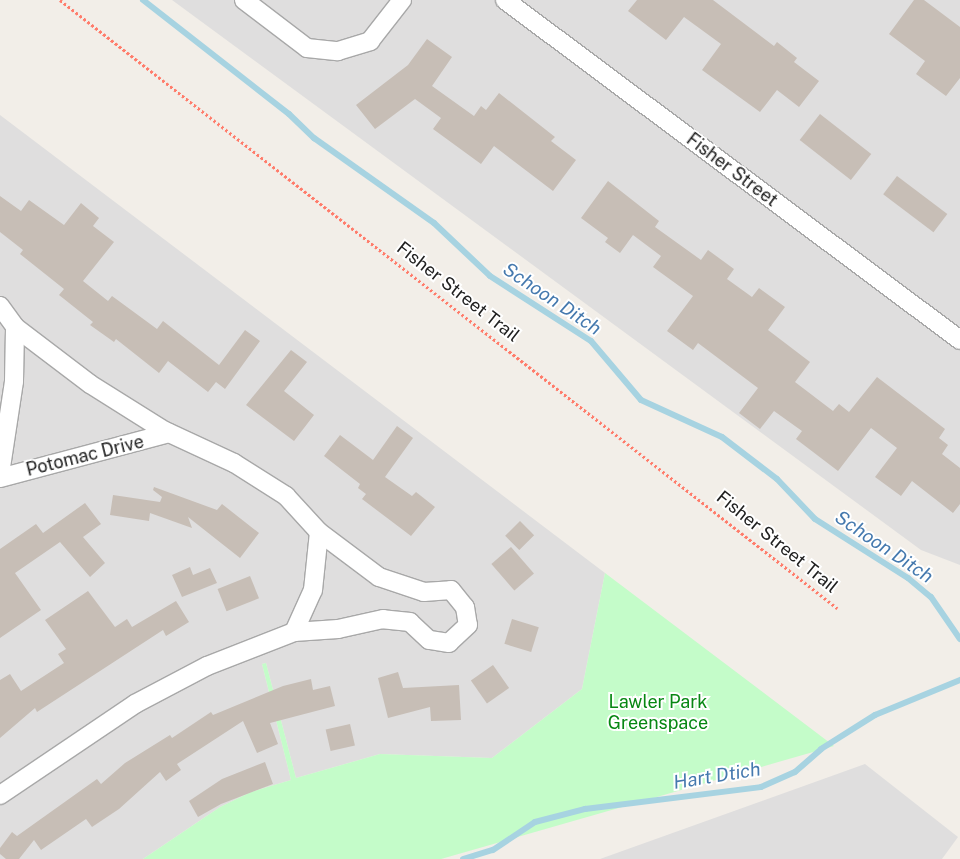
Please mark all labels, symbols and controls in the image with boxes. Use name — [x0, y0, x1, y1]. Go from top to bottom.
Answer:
street label: Fisher Street — [682, 129, 782, 211]
street label: Fisher Street Trail — [392, 237, 524, 347]
water label: Schoon Ditch — [498, 258, 606, 340]
street label: Potomac Drive — [24, 431, 146, 481]
street label: Fisher Street Trail — [712, 486, 842, 598]
water label: Schoon Ditch — [830, 506, 938, 588]
park label: Lawler Park Greenspace — [608, 692, 708, 734]
water label: Hart Dtich — [672, 758, 762, 794]

